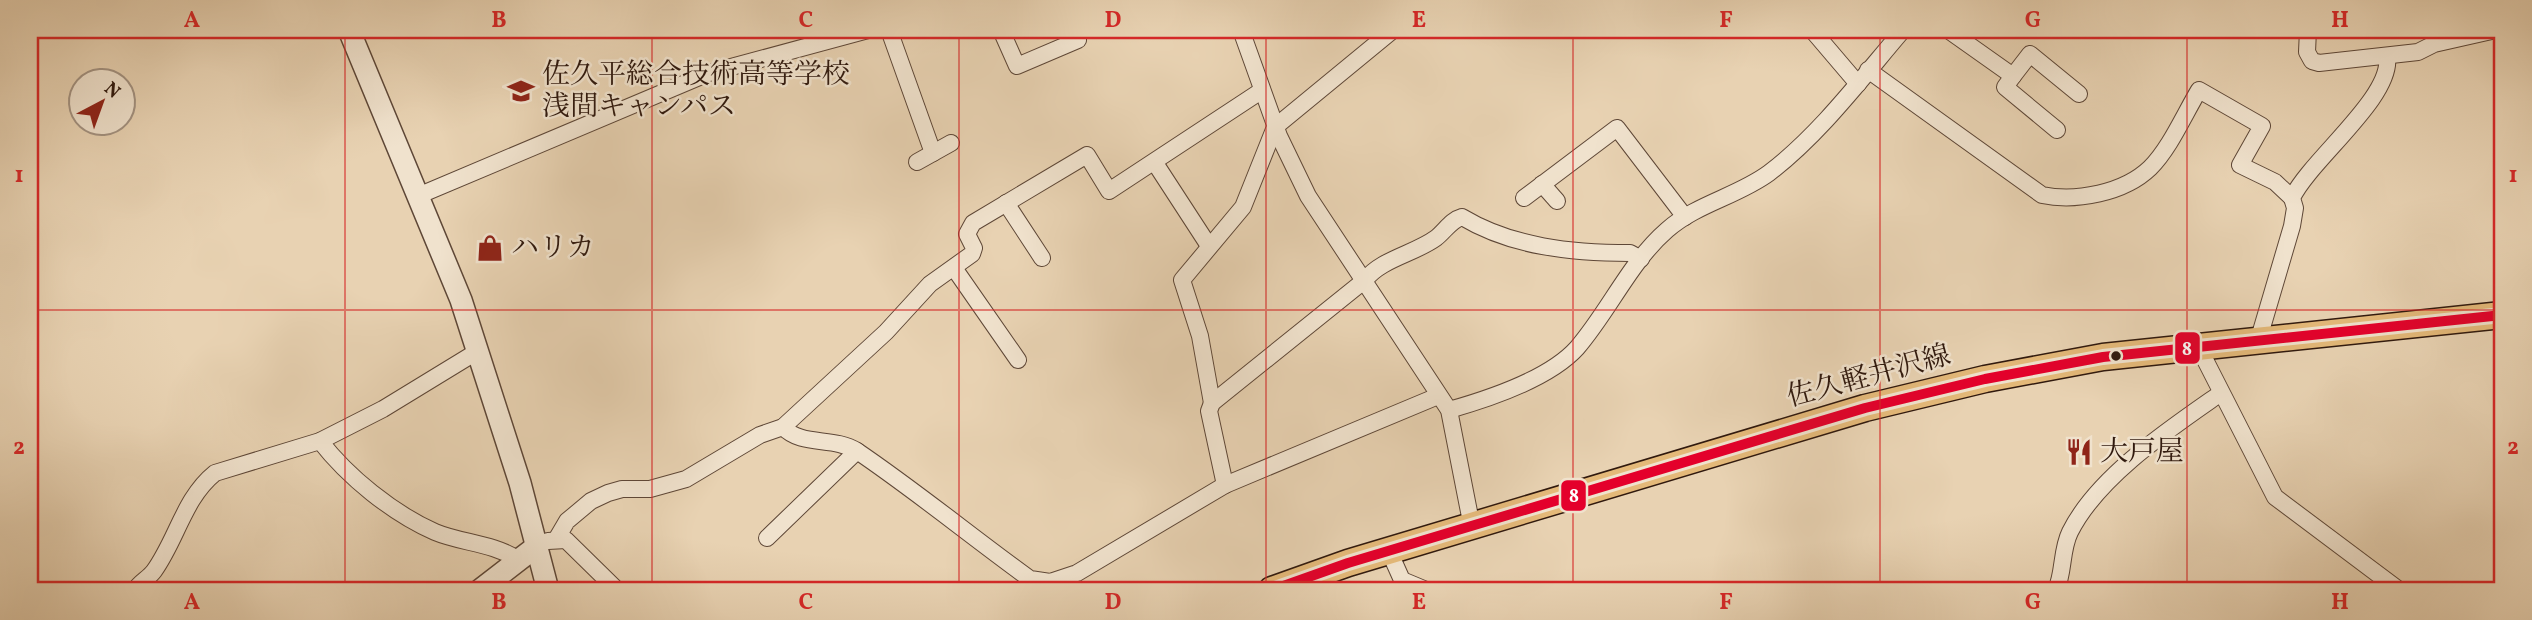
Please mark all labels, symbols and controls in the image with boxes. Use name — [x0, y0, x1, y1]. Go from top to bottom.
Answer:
text: A — [184, 5, 200, 37]
text: B — [491, 5, 507, 37]
text: C — [799, 5, 813, 37]
text: D — [1105, 5, 1122, 37]
text: E — [1412, 5, 1426, 37]
text: F — [1719, 5, 1733, 37]
text: G — [2025, 5, 2041, 37]
text: H — [2331, 5, 2349, 37]
place label: 佐久平総合技術高等学校 浅間キャンパス — [542, 56, 850, 127]
north arrow — [66, 66, 136, 136]
text: N — [98, 76, 126, 105]
school or university icon: 佐久平総合技術高等学校 浅間キャンパス — [506, 76, 536, 106]
text: 1 — [14, 160, 24, 192]
text: 1 — [2508, 160, 2518, 192]
place label: ハリカ — [511, 229, 595, 268]
shop icon: ハリカ — [475, 233, 505, 263]
line badge: 8 — [2174, 331, 2201, 365]
street label: 佐久軽井沢線 — [1783, 336, 1955, 418]
text: 8 — [2182, 337, 2192, 363]
unlabelled marker — [2109, 349, 2123, 363]
text: 2 — [13, 432, 25, 464]
text: 2 — [2507, 432, 2519, 464]
place label: 大戸屋 — [2100, 433, 2184, 472]
restaurant icon: 大戸屋 — [2064, 437, 2094, 467]
line badge: 8 — [1560, 479, 1587, 512]
text: 8 — [1569, 484, 1579, 510]
text: A — [184, 587, 200, 619]
text: B — [491, 587, 507, 619]
text: C — [799, 587, 813, 619]
text: D — [1105, 587, 1122, 619]
text: E — [1412, 587, 1426, 619]
text: F — [1719, 587, 1733, 619]
text: G — [2025, 587, 2041, 619]
text: H — [2331, 587, 2349, 619]

